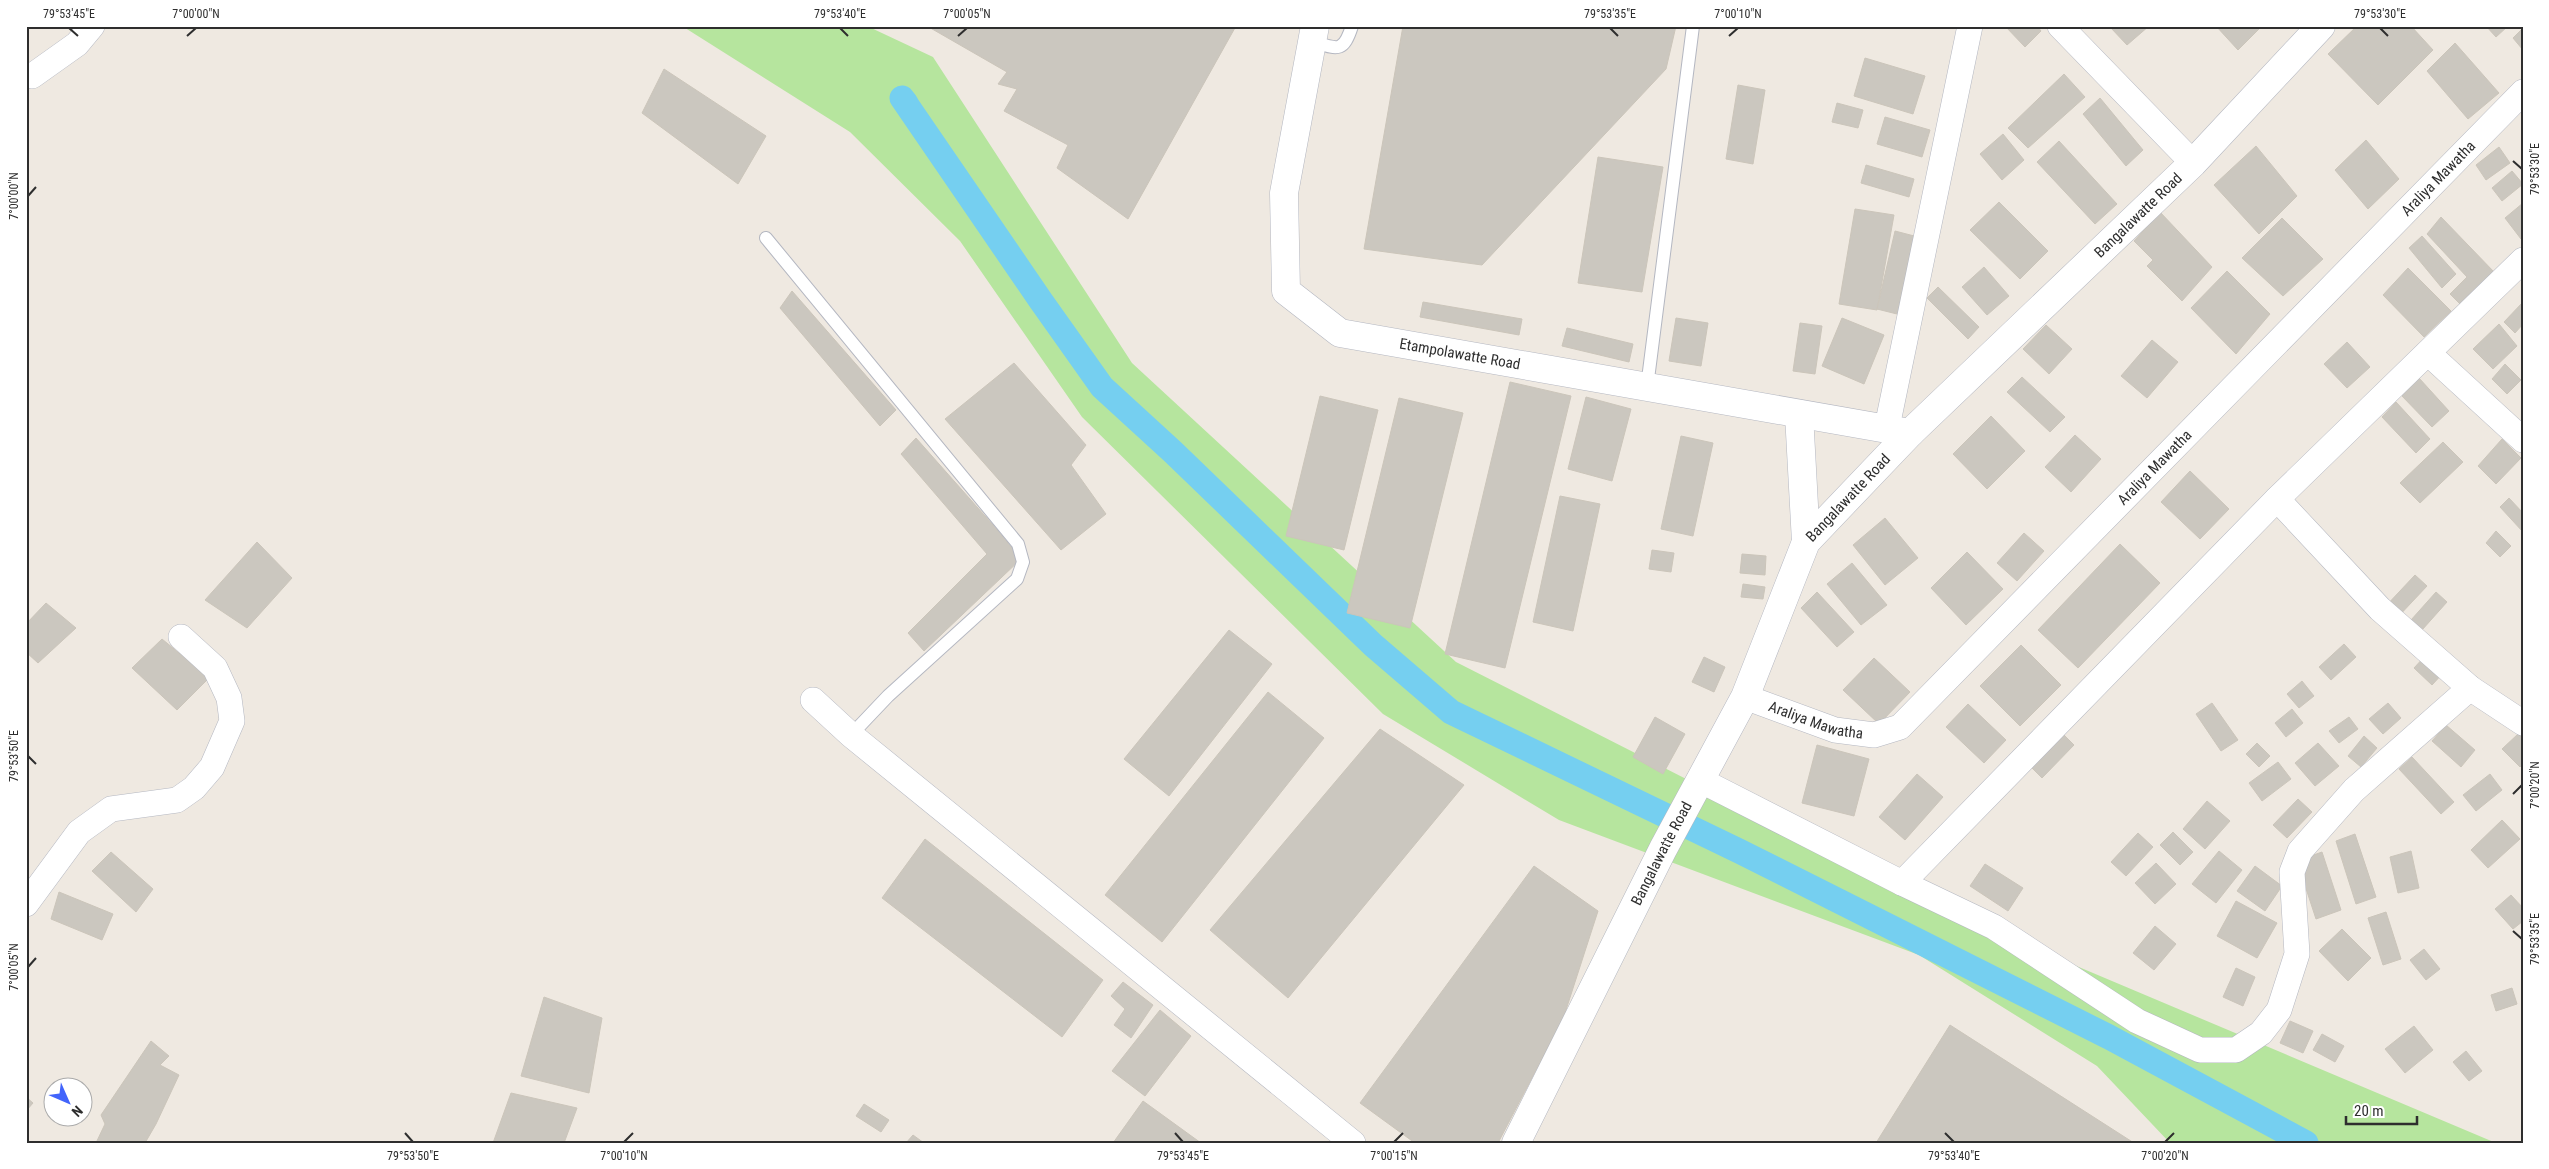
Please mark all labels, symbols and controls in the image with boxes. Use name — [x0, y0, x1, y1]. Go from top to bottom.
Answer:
text: 79°53'45"E — [43, 7, 95, 21]
text: 7°00'00"N — [172, 7, 220, 21]
text: 79°53'40"E — [814, 7, 866, 21]
text: 7°00'05"N — [943, 7, 991, 21]
text: 79°53'35"E — [1584, 7, 1636, 21]
text: 7°00'10"N — [1714, 7, 1762, 21]
text: 79°53'30"E — [2354, 7, 2406, 21]
street label: Araliya Mawatha — [2397, 137, 2479, 220]
text: 79°53'30"E — [2528, 143, 2542, 195]
street label: Bangalawatte Road — [2091, 169, 2186, 261]
text: 7°00'00"N — [7, 172, 21, 220]
street label: Etampolawatte Road — [1398, 335, 1522, 373]
street label: Araliya Mawatha — [2114, 426, 2195, 509]
street label: Bangalawatte Road — [1802, 450, 1894, 545]
street label: Araliya Mawatha — [1766, 697, 1864, 743]
text: 79°53'50"E — [7, 730, 21, 782]
text: 7°00'20"N — [2528, 761, 2542, 809]
street label: Bangalawatte Road — [1627, 799, 1696, 908]
text: 79°53'35"E — [2528, 913, 2542, 965]
text: 7°00'05"N — [7, 943, 21, 991]
north arrow — [42, 1076, 92, 1126]
scale bar — [2346, 1094, 2418, 1126]
text: 20 m — [2354, 1102, 2384, 1120]
text: N — [69, 1103, 86, 1120]
text: 79°53'50"E — [387, 1149, 439, 1163]
text: 7°00'10"N — [600, 1149, 648, 1163]
text: 79°53'45"E — [1157, 1149, 1209, 1163]
text: 7°00'15"N — [1370, 1149, 1418, 1163]
text: 79°53'40"E — [1928, 1149, 1980, 1163]
text: 7°00'20"N — [2141, 1149, 2189, 1163]

